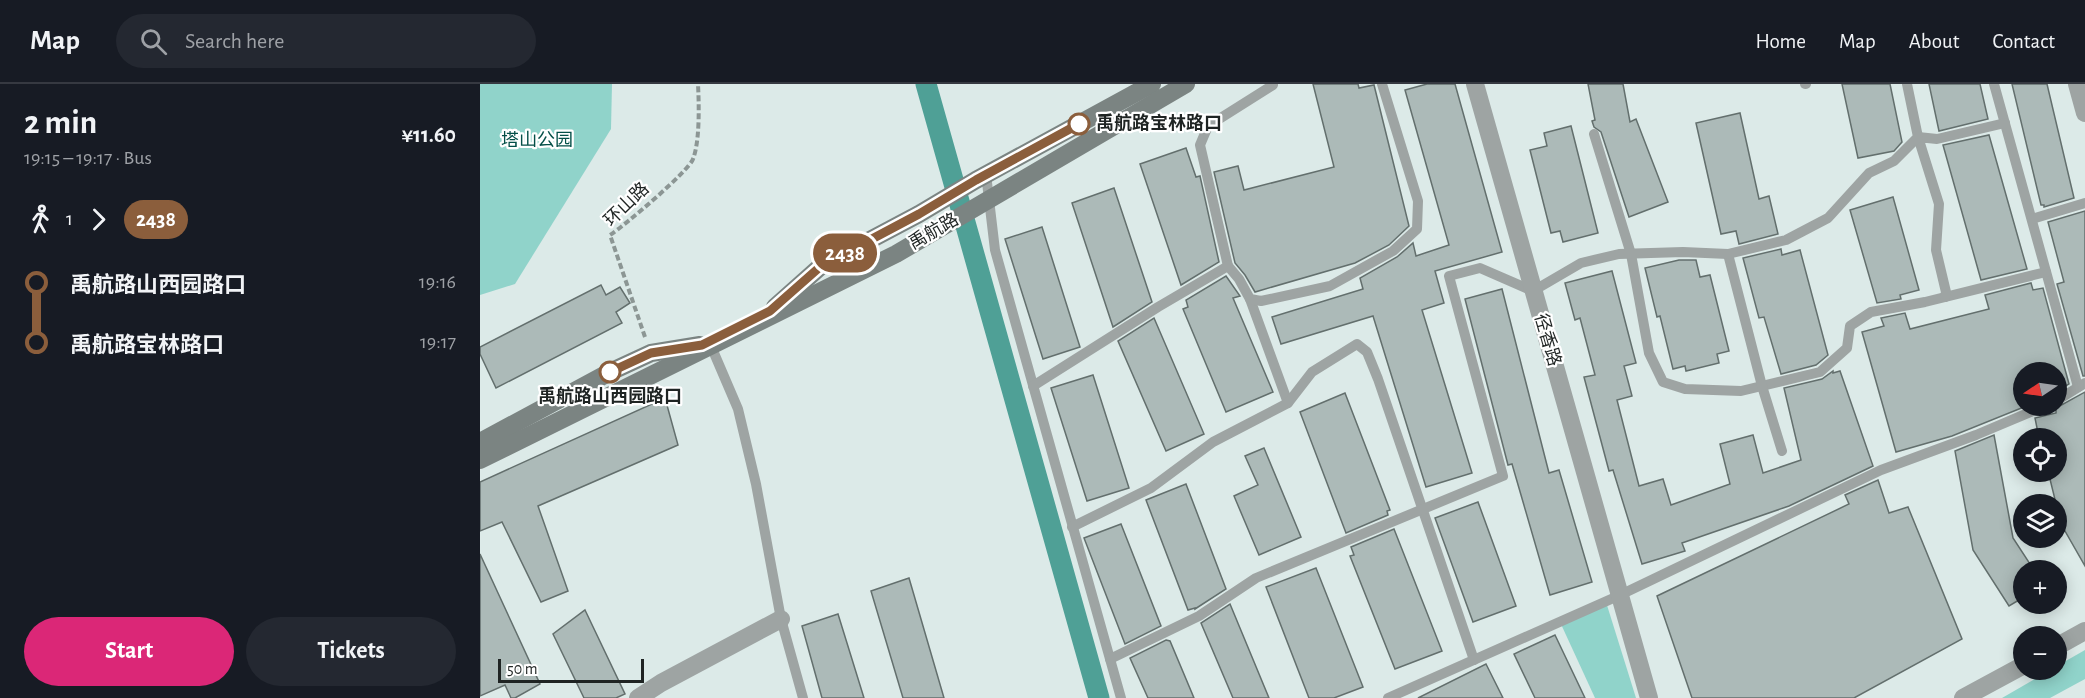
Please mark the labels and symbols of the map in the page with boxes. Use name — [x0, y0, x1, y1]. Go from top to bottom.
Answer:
marker: 禹航路宝林路口 — [1068, 113, 1090, 135]
place label: 禹航路宝林路口 — [1096, 113, 1222, 133]
park label: 塔山公园 — [501, 130, 573, 150]
street label: 环山路 — [600, 178, 653, 230]
street label: 禹航路 — [905, 209, 962, 253]
line badge: 2438 — [803, 234, 887, 272]
street label: 径香路 — [1531, 311, 1565, 368]
marker: 禹航路山西园路口 — [599, 361, 621, 383]
north arrow — [2013, 362, 2067, 416]
place label: 禹航路山西园路口 — [538, 386, 682, 406]
scale bar — [498, 656, 644, 684]

